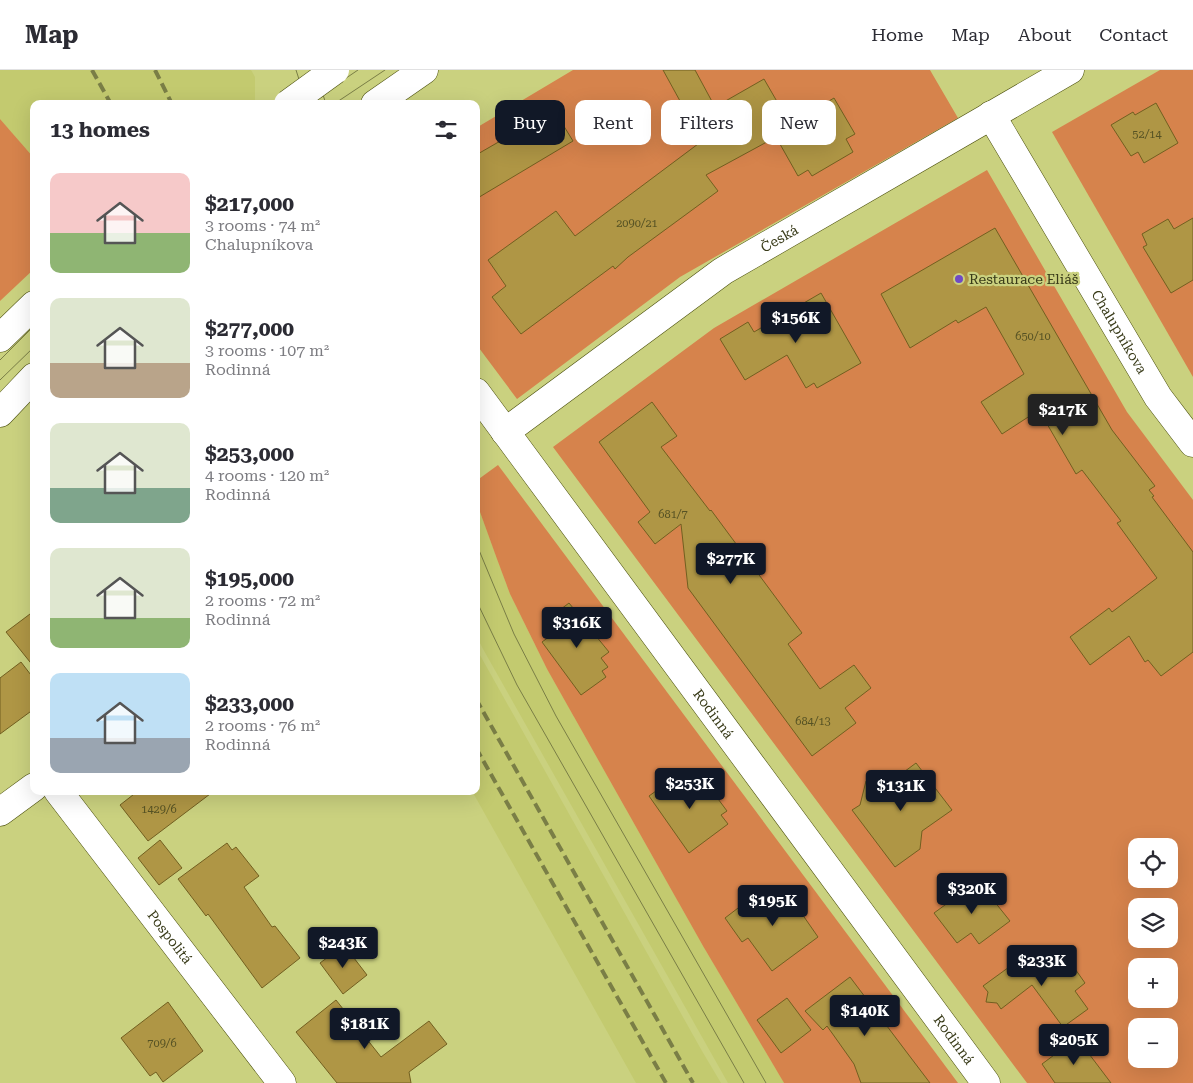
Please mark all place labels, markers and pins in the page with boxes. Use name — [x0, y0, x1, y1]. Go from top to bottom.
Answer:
place label: Restaurace Eliáš — [969, 271, 1079, 287]
marker: Restaurace Eliáš — [953, 273, 965, 285]
pin: $156K — [761, 302, 831, 344]
pin: $217K — [1028, 394, 1098, 436]
pin: $277K — [696, 542, 766, 585]
pin: $316K — [542, 606, 612, 649]
pin: $253K — [655, 768, 725, 810]
pin: $131K — [866, 770, 936, 812]
pin: $320K — [937, 872, 1007, 915]
pin: $195K — [738, 884, 808, 927]
pin: $243K — [308, 926, 378, 969]
pin: $233K — [1007, 944, 1077, 987]
pin: $140K — [830, 994, 900, 1037]
pin: $181K — [330, 1008, 400, 1050]
pin: $205K — [1039, 1024, 1109, 1066]

